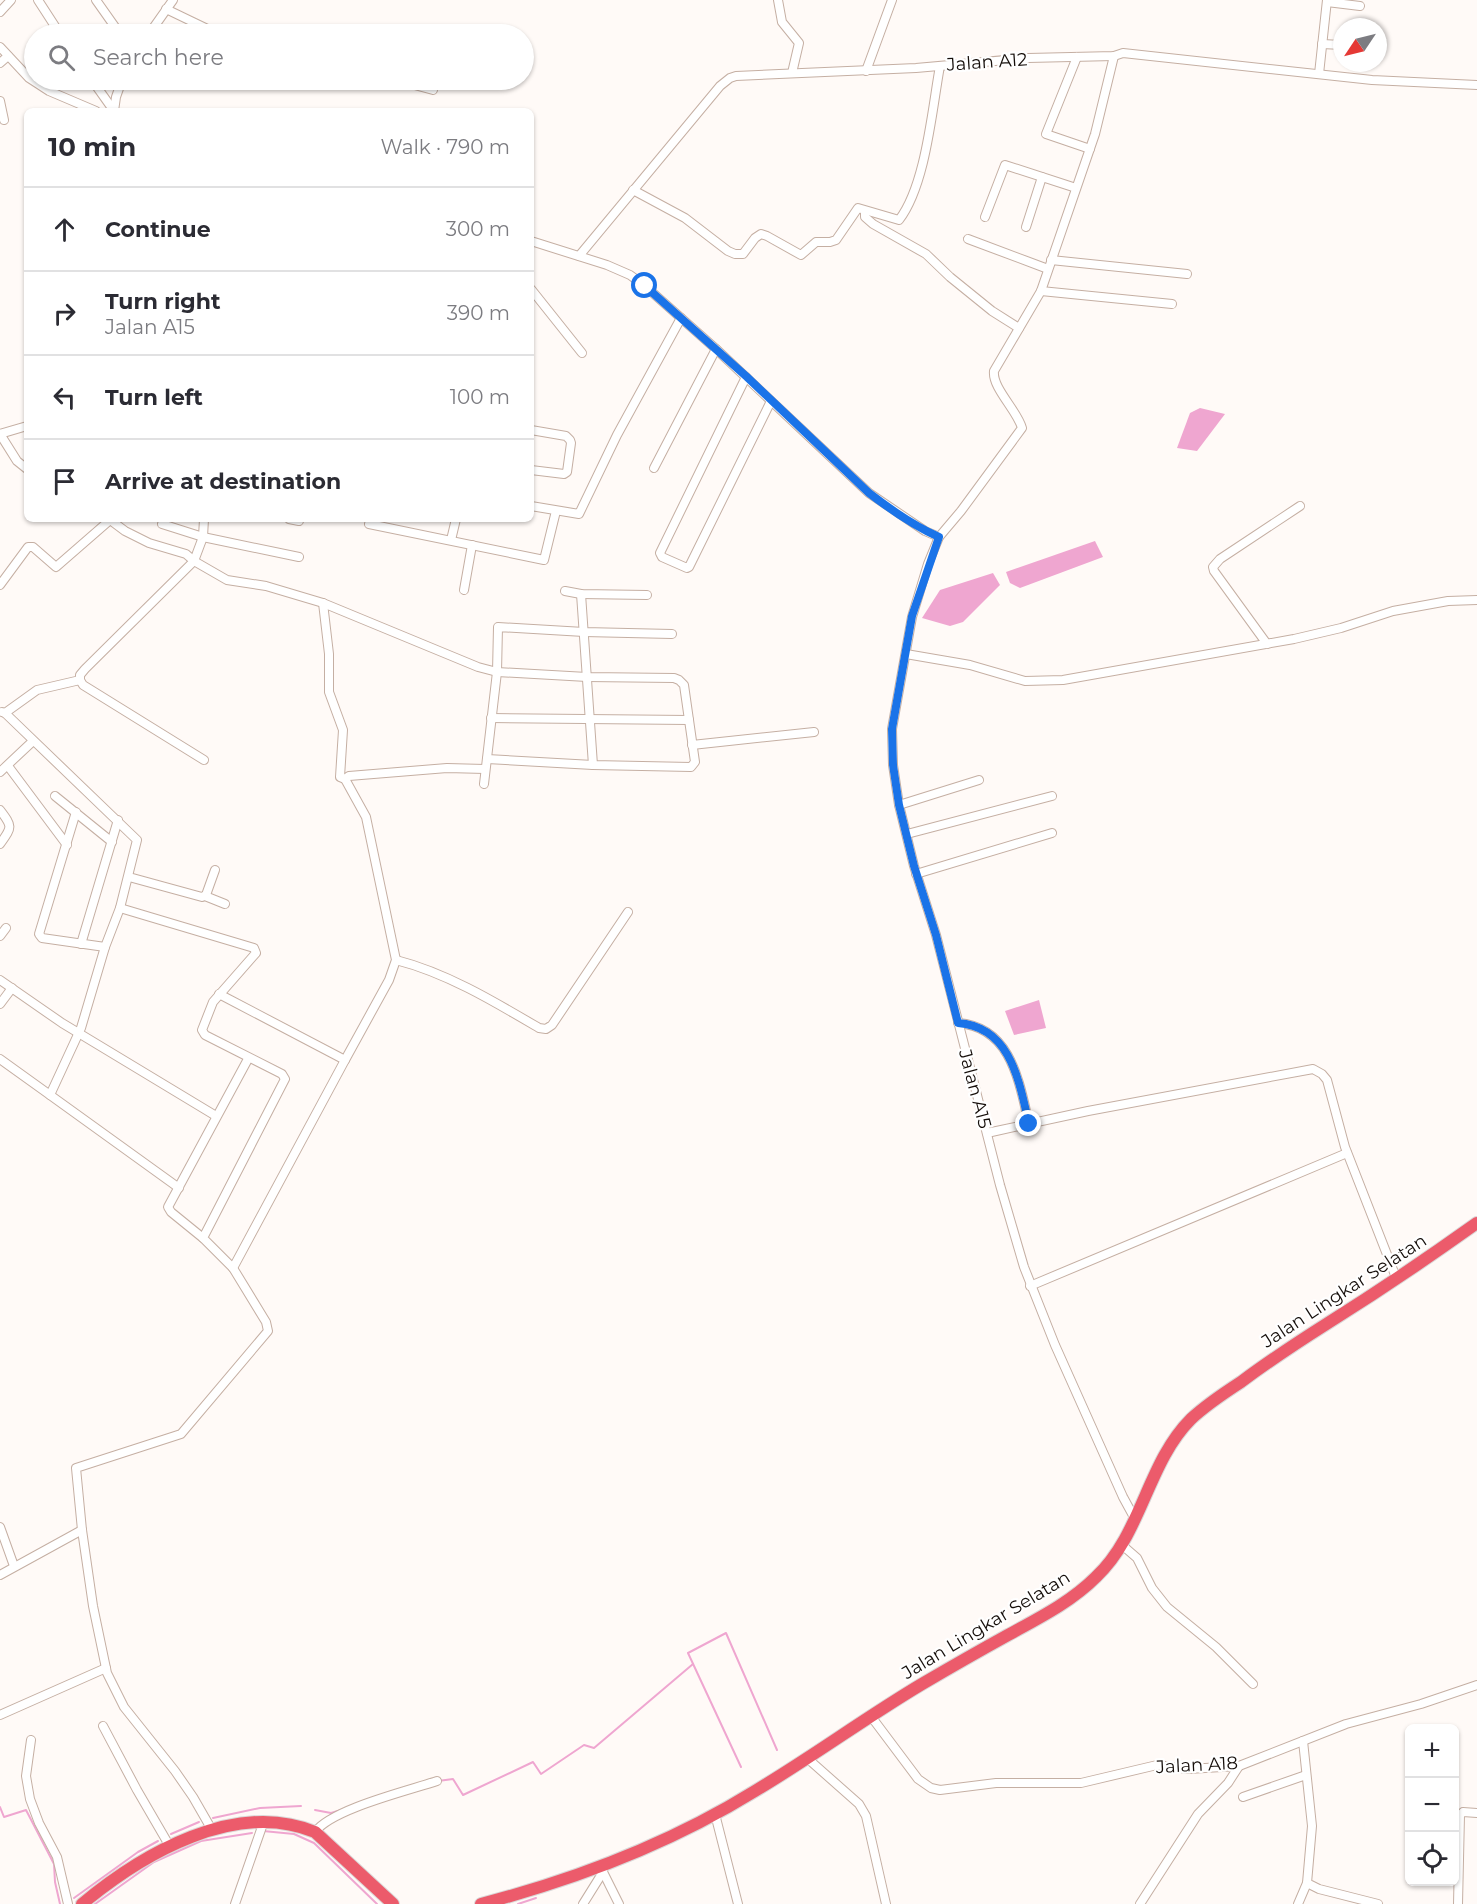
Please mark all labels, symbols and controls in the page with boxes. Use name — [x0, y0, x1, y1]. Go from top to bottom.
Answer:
north arrow — [1333, 18, 1387, 72]
search box — [24, 24, 534, 90]
icon: search — [45, 41, 78, 74]
text: Search here — [93, 44, 224, 71]
street label: Jalan A12 — [945, 48, 1028, 76]
text: 10 min — [48, 131, 136, 163]
text: Walk · 790 m — [381, 135, 510, 159]
icon: ahead — [48, 213, 81, 246]
text: Continue — [105, 216, 211, 243]
text: 300 m — [446, 217, 510, 241]
route start — [631, 272, 657, 298]
text: Turn right — [105, 288, 220, 315]
icon: right — [48, 297, 81, 330]
text: 390 m — [447, 301, 510, 325]
text: Jalan A15 — [105, 315, 195, 339]
icon: left — [48, 381, 81, 414]
text: Turn left — [105, 384, 203, 411]
text: 100 m — [450, 385, 510, 409]
icon: arrive — [48, 465, 81, 498]
text: Arrive at destination — [105, 468, 341, 495]
street label: Jalan A15 — [954, 1046, 996, 1131]
route end — [1015, 1110, 1041, 1136]
street label: Jalan Lingkar Selatan — [1257, 1229, 1431, 1353]
street label: Jalan Lingkar Selatan — [897, 1566, 1074, 1684]
map controls — [1405, 1724, 1459, 1886]
button: + — [1405, 1724, 1459, 1778]
street label: Jalan A18 — [1154, 1752, 1239, 1778]
button: − — [1405, 1778, 1459, 1832]
button: locate — [1405, 1832, 1459, 1886]

